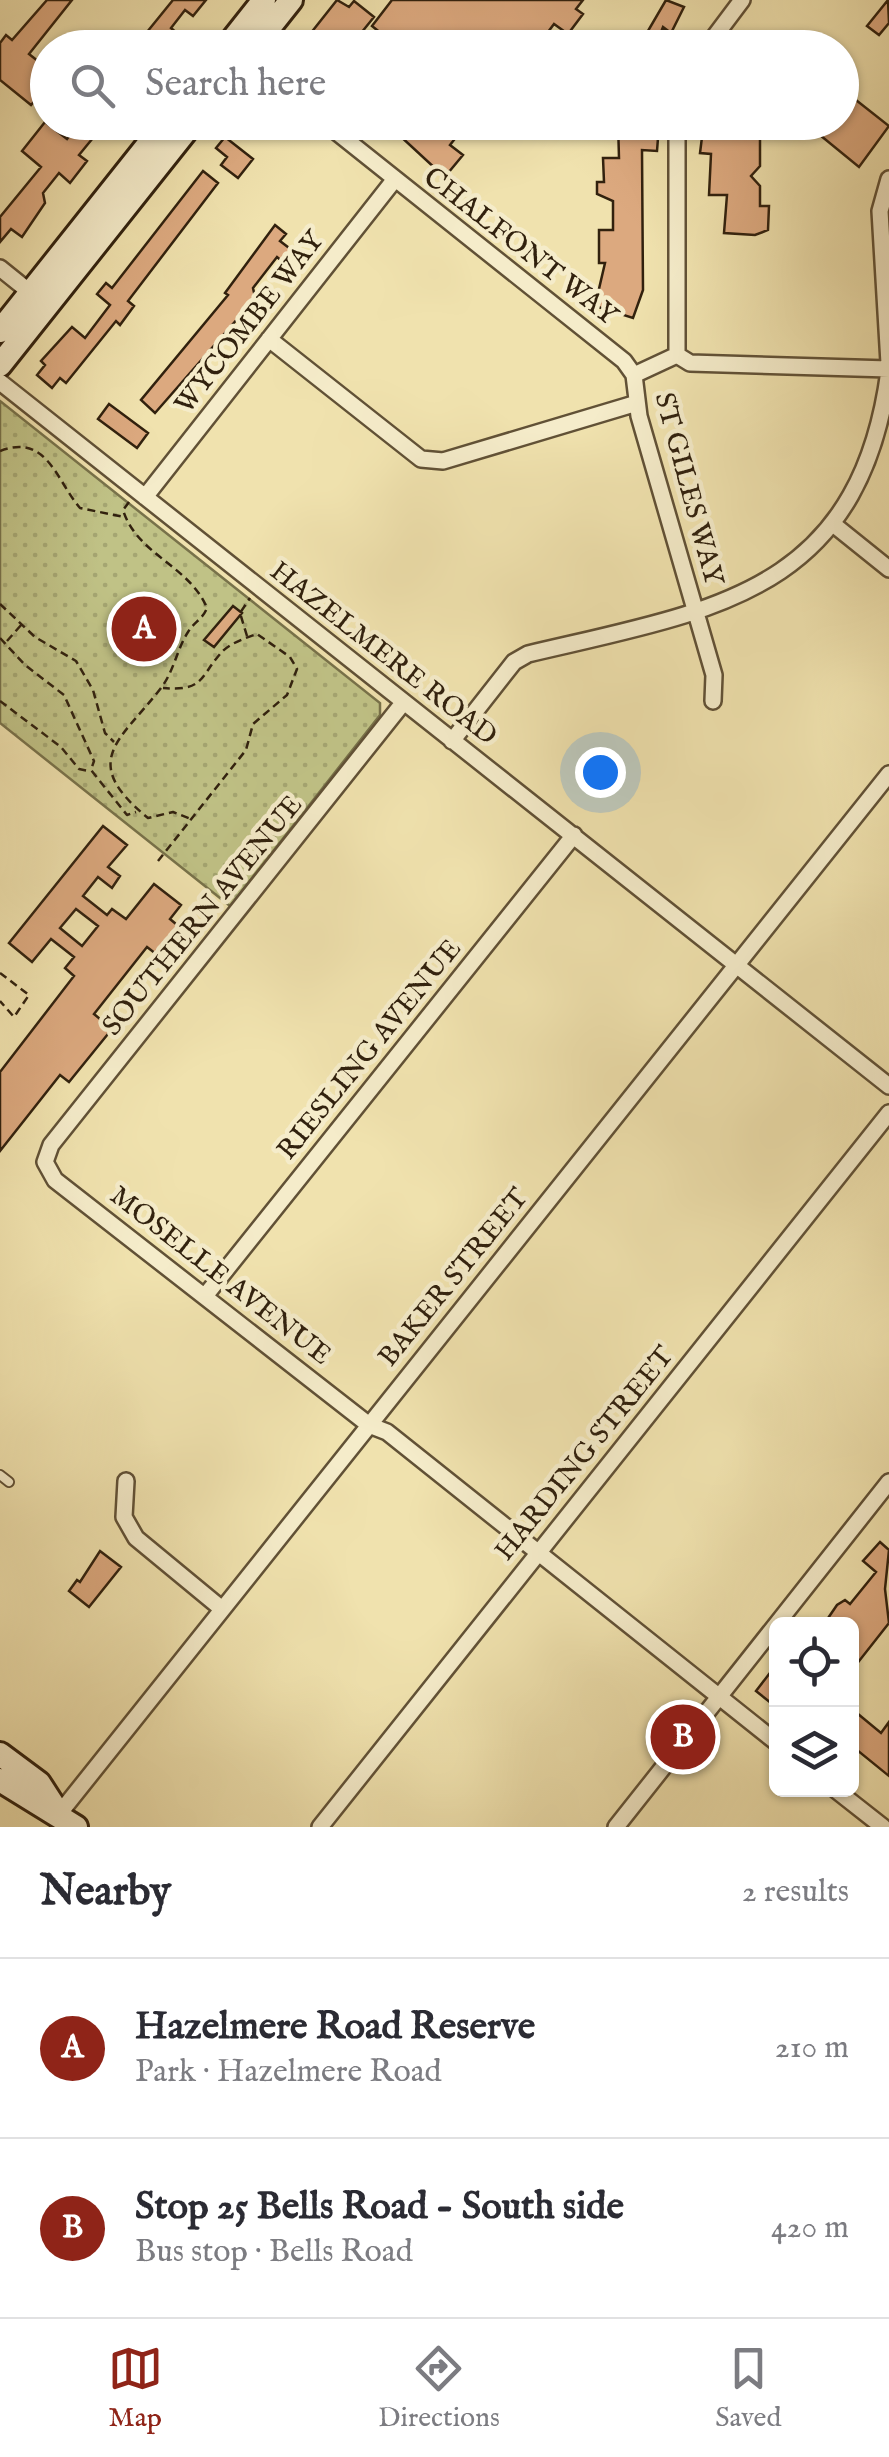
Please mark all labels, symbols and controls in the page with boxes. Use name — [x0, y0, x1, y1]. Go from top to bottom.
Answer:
search box — [30, 30, 859, 140]
icon: search — [65, 58, 120, 113]
text: Search here — [145, 61, 326, 109]
street label: CHALFONT WAY — [416, 160, 626, 335]
street label: WYCOMBE WAY — [168, 223, 334, 421]
street label: ST GILES WAY — [645, 389, 731, 591]
street label: HAZELMERE ROAD — [262, 554, 504, 754]
pin: A — [112, 592, 176, 666]
your location — [575, 747, 626, 798]
street label: SOUTHERN AVENUE — [95, 789, 311, 1043]
street label: RIESLING AVENUE — [270, 933, 470, 1167]
street label: MOSELLE AVENUE — [102, 1179, 338, 1373]
street label: BAKER STREET — [371, 1181, 537, 1374]
street label: HARDING STREET — [488, 1339, 683, 1568]
map controls — [769, 1617, 859, 1797]
button: locate — [769, 1617, 859, 1707]
pin: B — [650, 1700, 716, 1774]
button: layers — [769, 1707, 859, 1797]
text: Nearby — [40, 1866, 171, 1919]
text: 2 results — [742, 1872, 849, 1913]
text: Hazelmere Road Reserve — [135, 2004, 535, 2052]
text: A — [62, 2028, 83, 2069]
text: 210 m — [775, 2028, 849, 2069]
text: Park · Hazelmere Road — [135, 2052, 442, 2093]
text: Stop 25 Bells Road - South side — [135, 2184, 624, 2232]
text: B — [62, 2208, 83, 2249]
text: 420 m — [771, 2208, 849, 2249]
text: Bus stop · Bells Road — [135, 2232, 413, 2273]
tab: Map — [108, 2341, 163, 2436]
tab: Directions — [378, 2341, 500, 2436]
tab: Saved — [715, 2341, 781, 2436]

